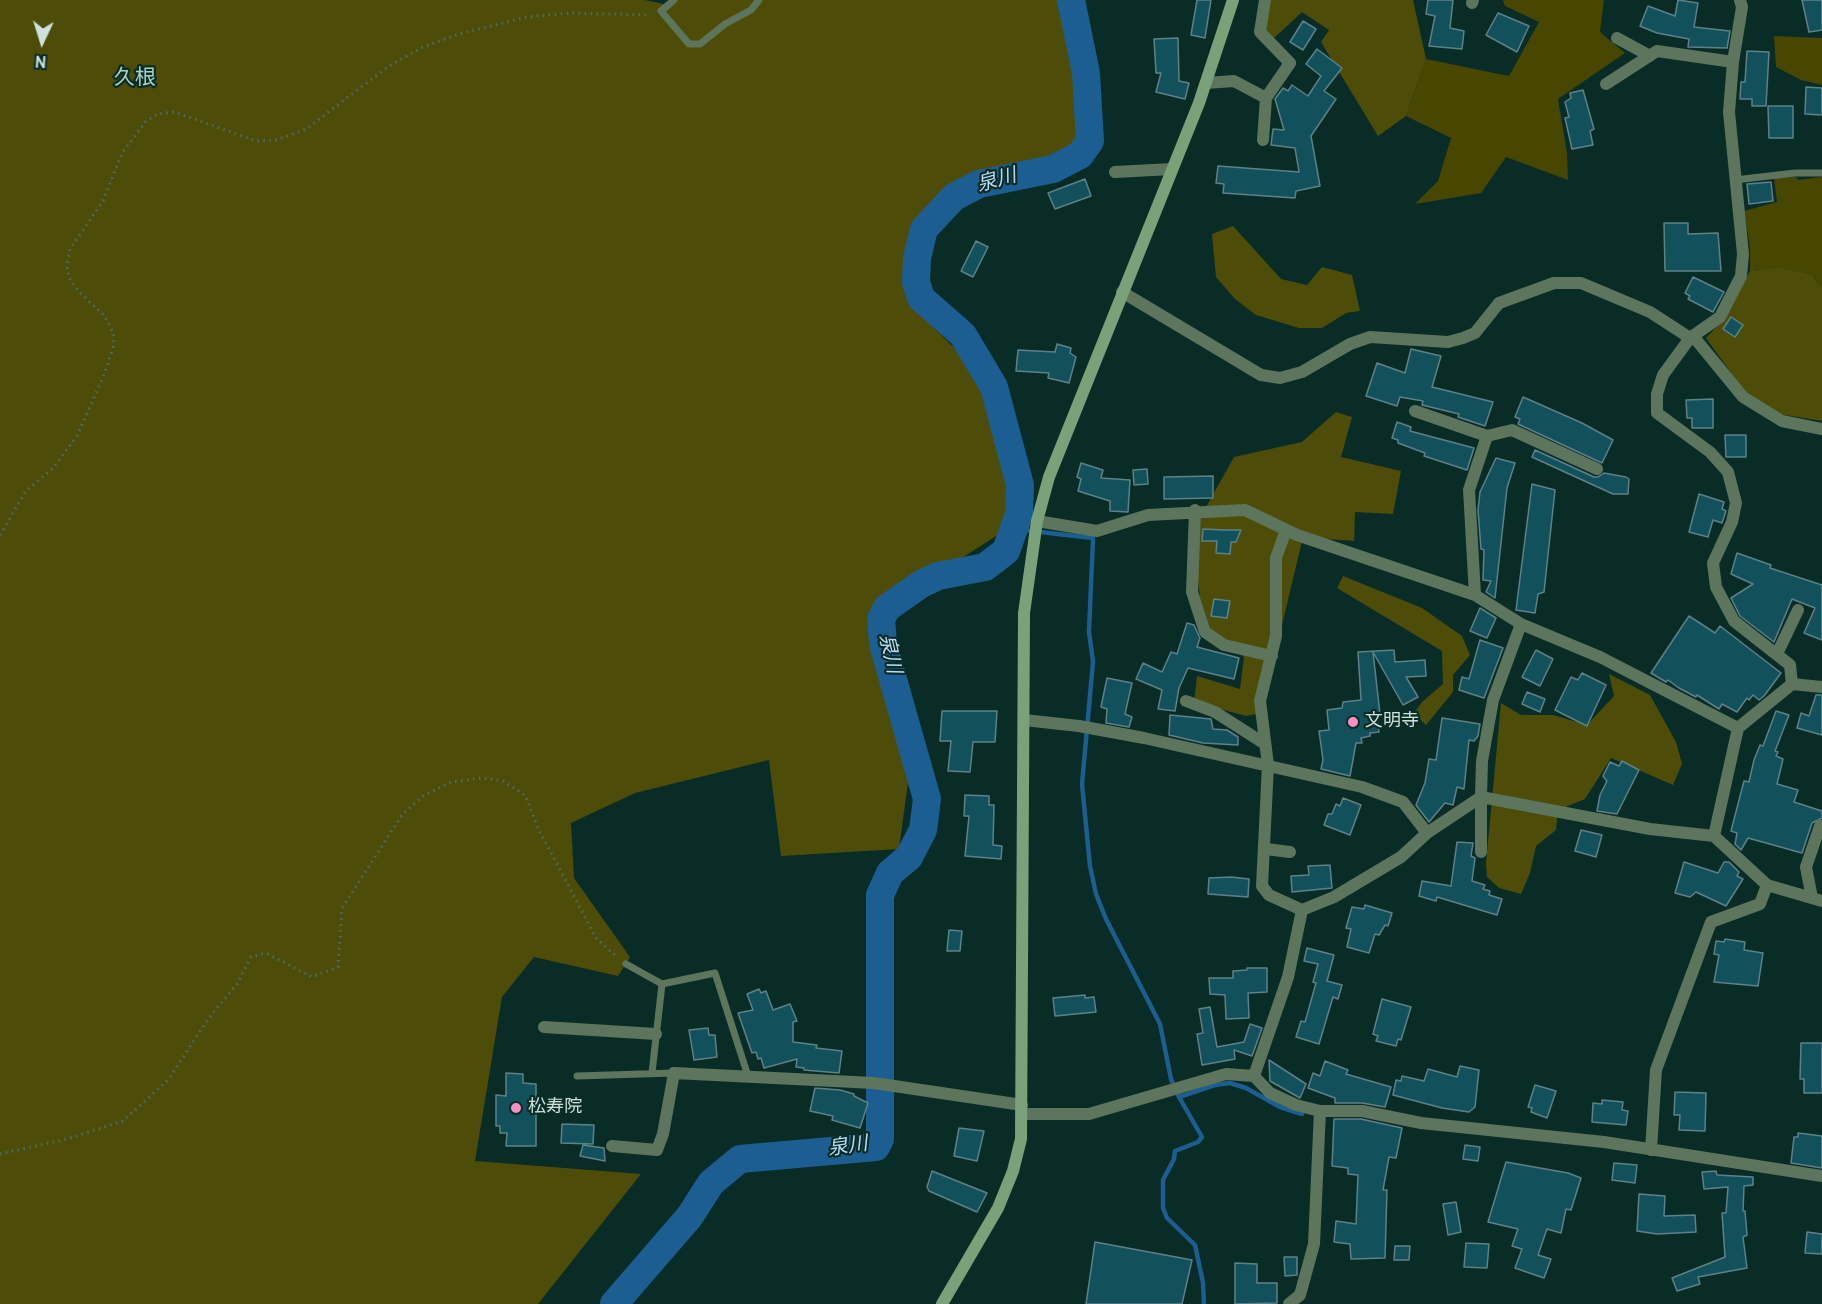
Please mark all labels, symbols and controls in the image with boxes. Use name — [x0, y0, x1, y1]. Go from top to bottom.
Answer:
north arrow — [12, 12, 72, 72]
text: N — [34, 50, 47, 70]
district label: 久根 — [114, 67, 156, 93]
water label: 泉川 — [975, 165, 1019, 199]
water label: 泉川 — [872, 632, 904, 676]
place label: 文明寺 — [1365, 711, 1419, 733]
marker: 文明寺 — [1346, 715, 1360, 729]
place label: 松寿院 — [528, 1097, 582, 1119]
marker: 松寿院 — [509, 1101, 523, 1115]
water label: 泉川 — [827, 1133, 869, 1163]

